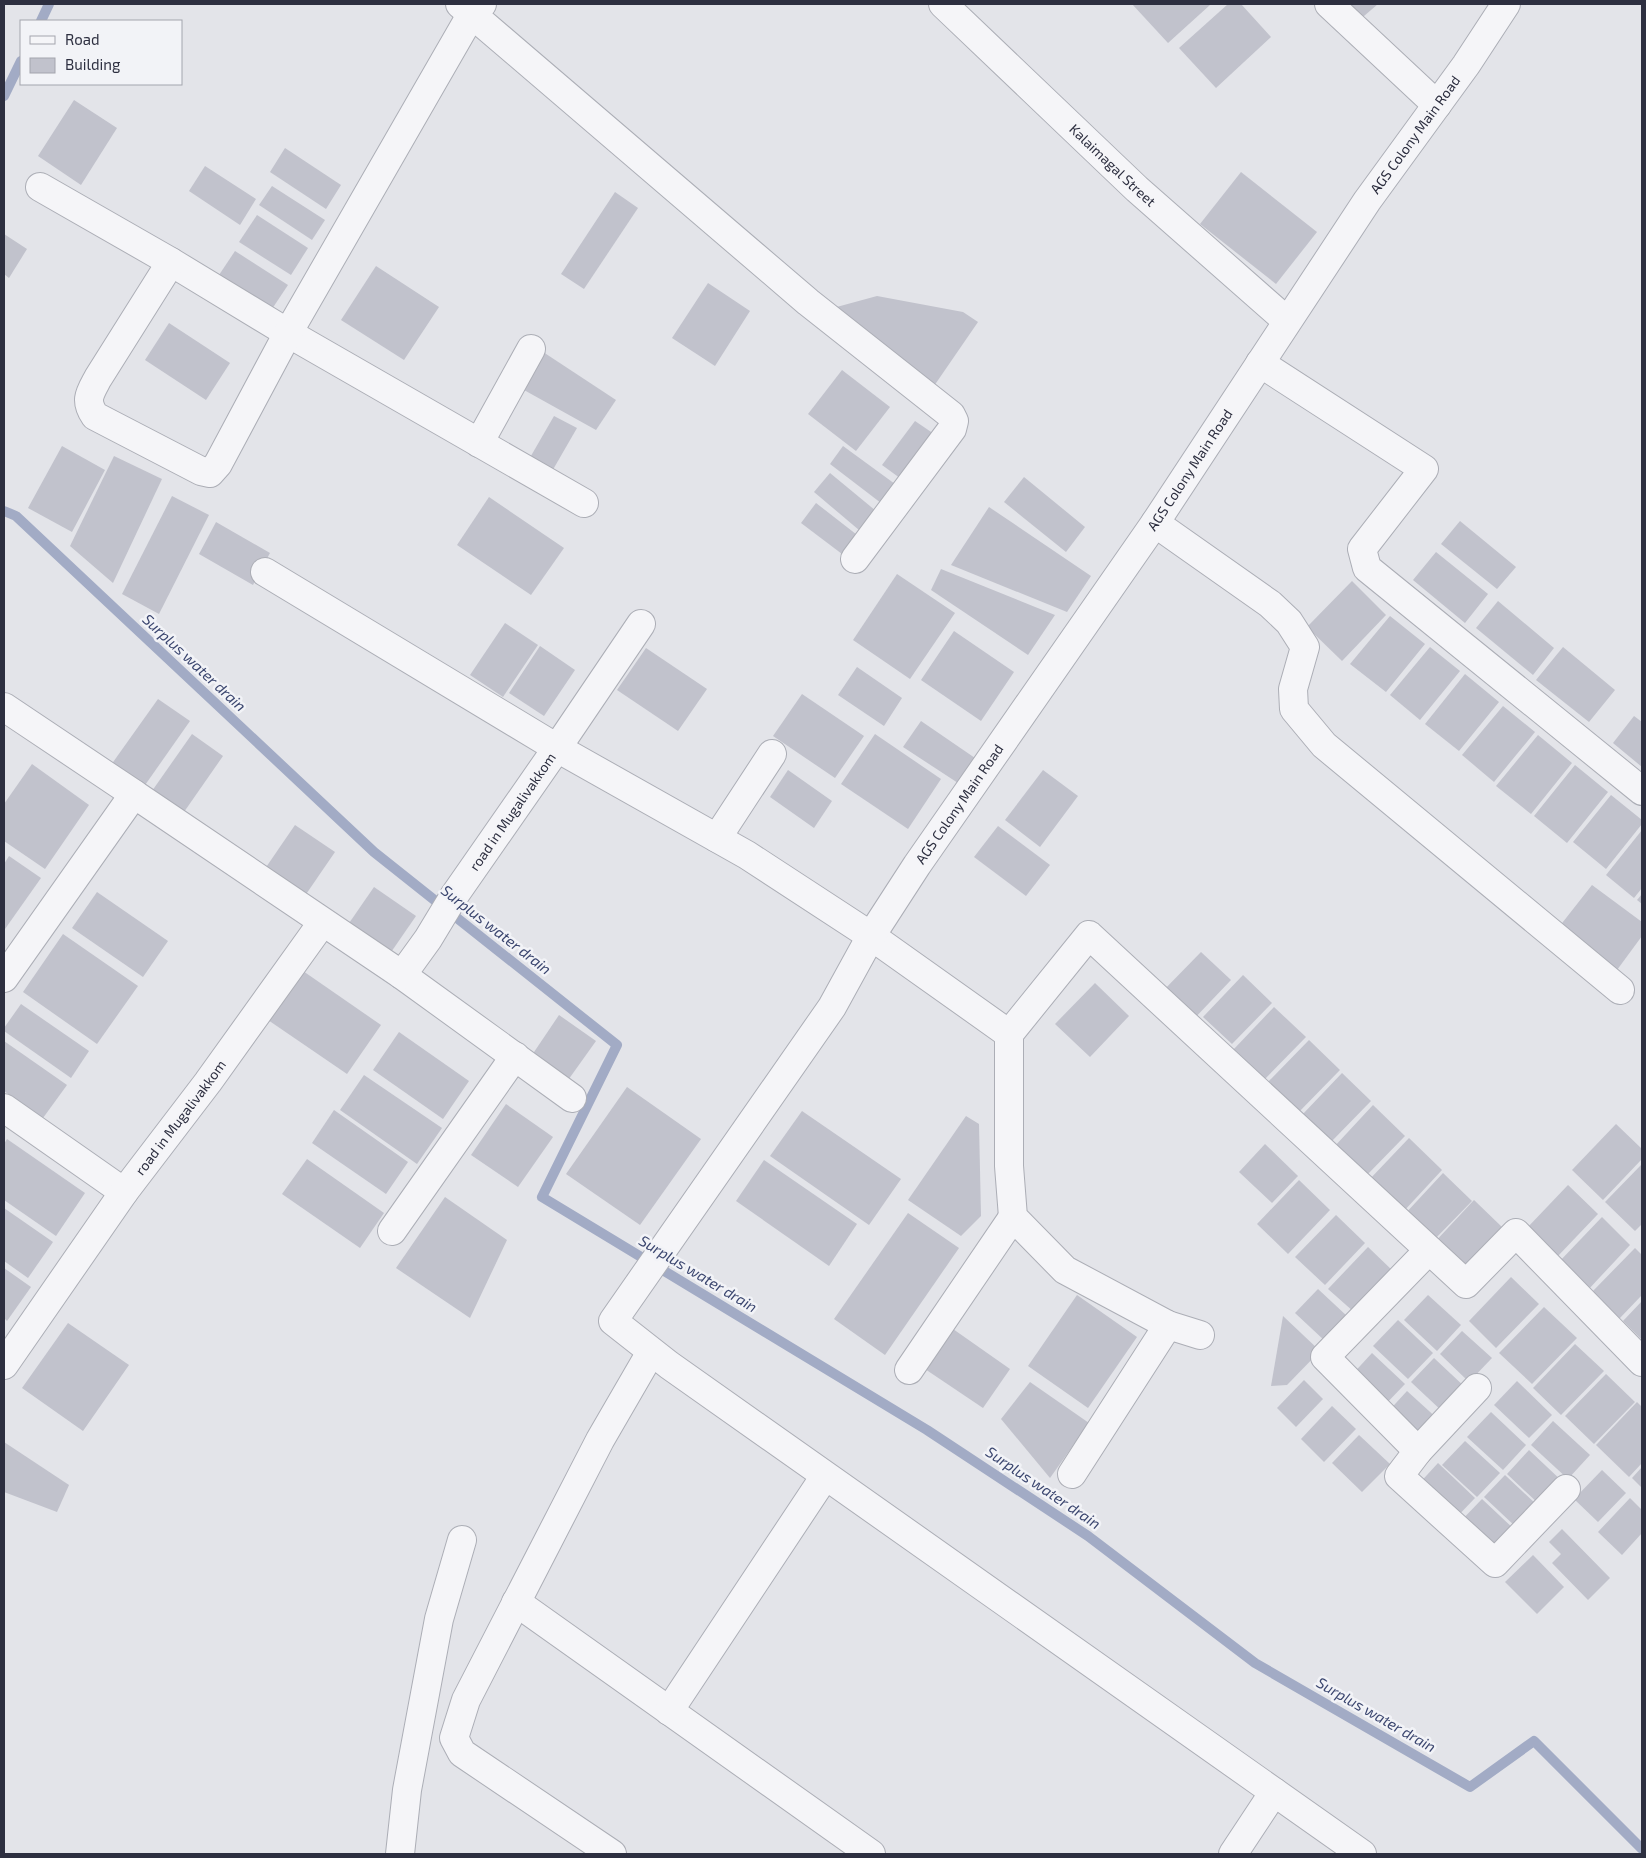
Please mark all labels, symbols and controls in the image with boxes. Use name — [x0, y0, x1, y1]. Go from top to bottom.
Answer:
legend — [20, 20, 182, 85]
text: Road — [65, 30, 100, 48]
text: Building — [65, 55, 121, 73]
street label: AGS Colony Main Road — [1366, 72, 1463, 197]
street label: Kalaimagal Street — [1066, 120, 1160, 210]
street label: AGS Colony Main Road — [1143, 406, 1236, 534]
water label: Surplus water drain — [139, 610, 250, 715]
street label: AGS Colony Main Road — [911, 741, 1006, 867]
street label: road in Mugalivakkom — [465, 749, 559, 874]
water label: Surplus water drain — [438, 881, 555, 978]
street label: road in Mugalivakkom — [131, 1056, 229, 1178]
water label: Surplus water drain — [636, 1231, 761, 1315]
water label: Surplus water drain — [983, 1442, 1104, 1532]
water label: Surplus water drain — [1314, 1673, 1439, 1756]

